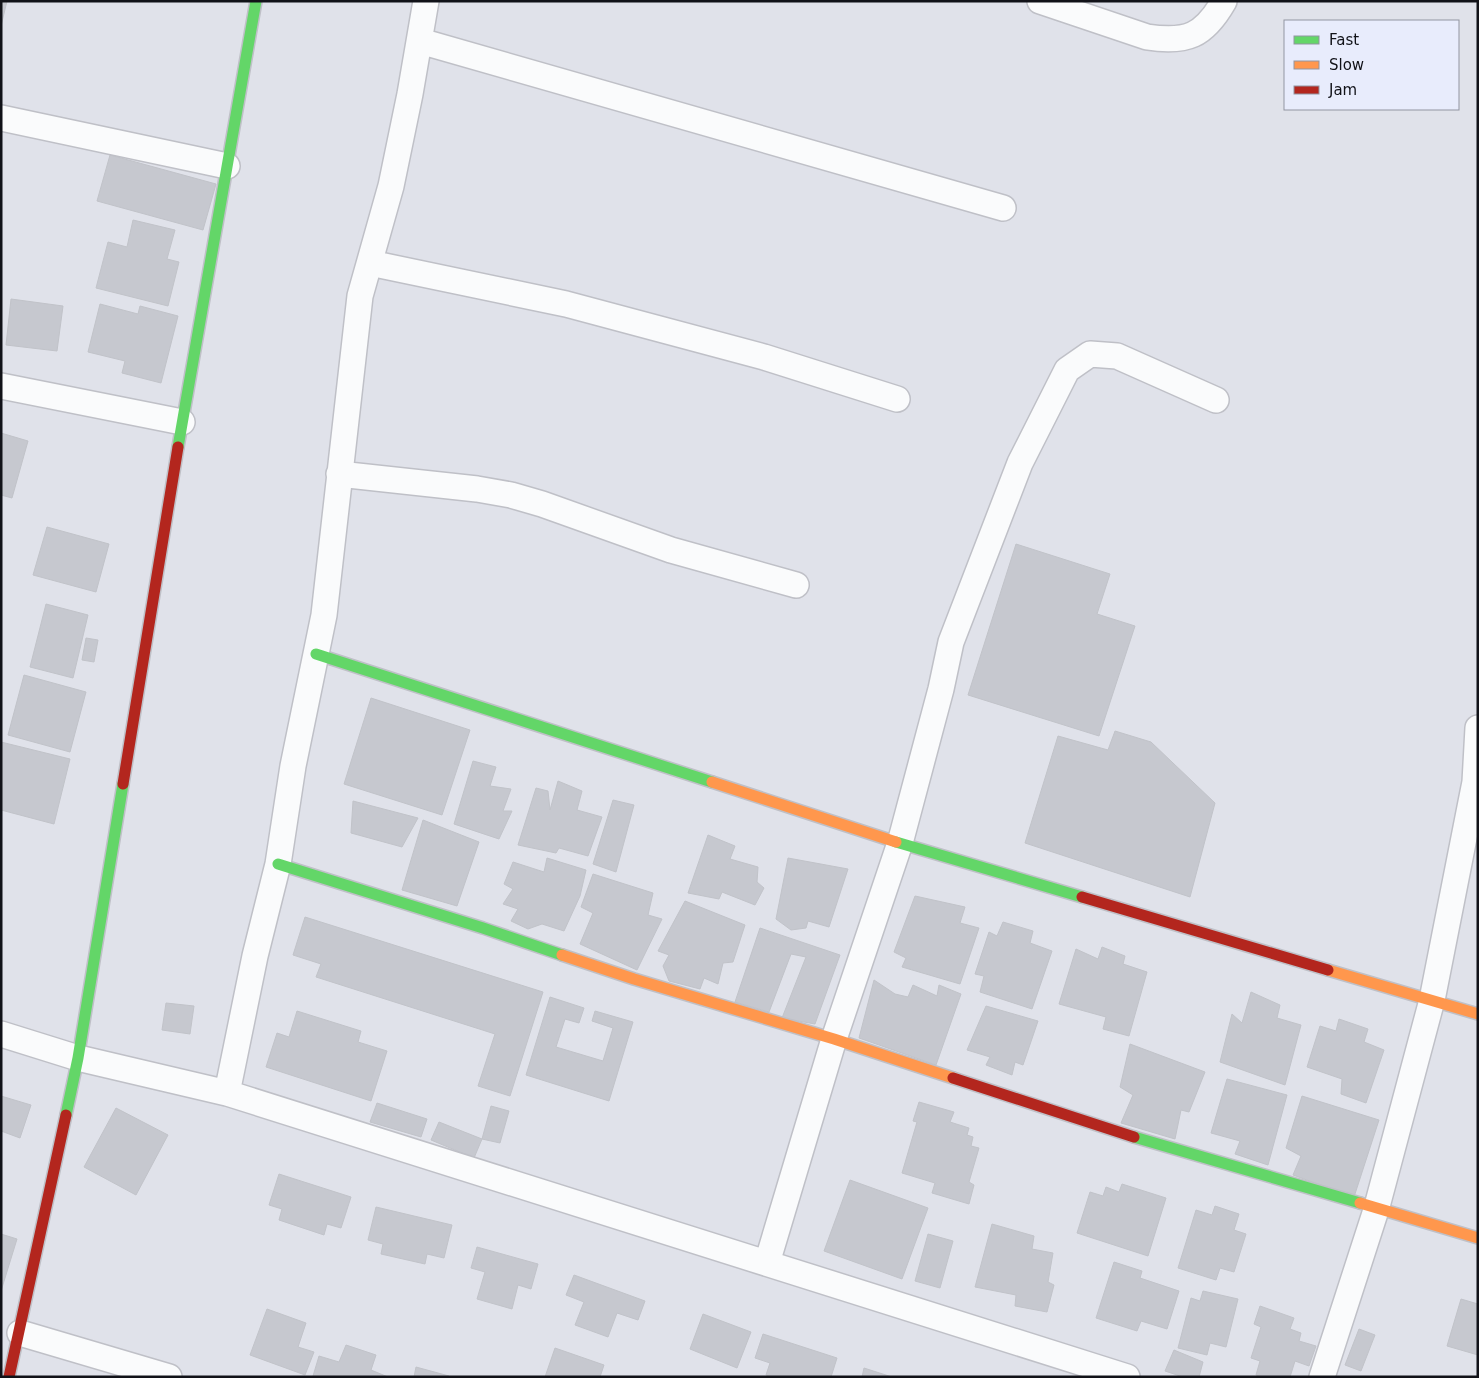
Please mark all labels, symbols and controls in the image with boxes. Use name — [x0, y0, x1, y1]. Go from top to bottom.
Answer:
legend — [1284, 20, 1459, 110]
text: Fast — [1329, 31, 1359, 49]
text: Slow — [1329, 56, 1364, 74]
text: Jam — [1328, 81, 1357, 99]

